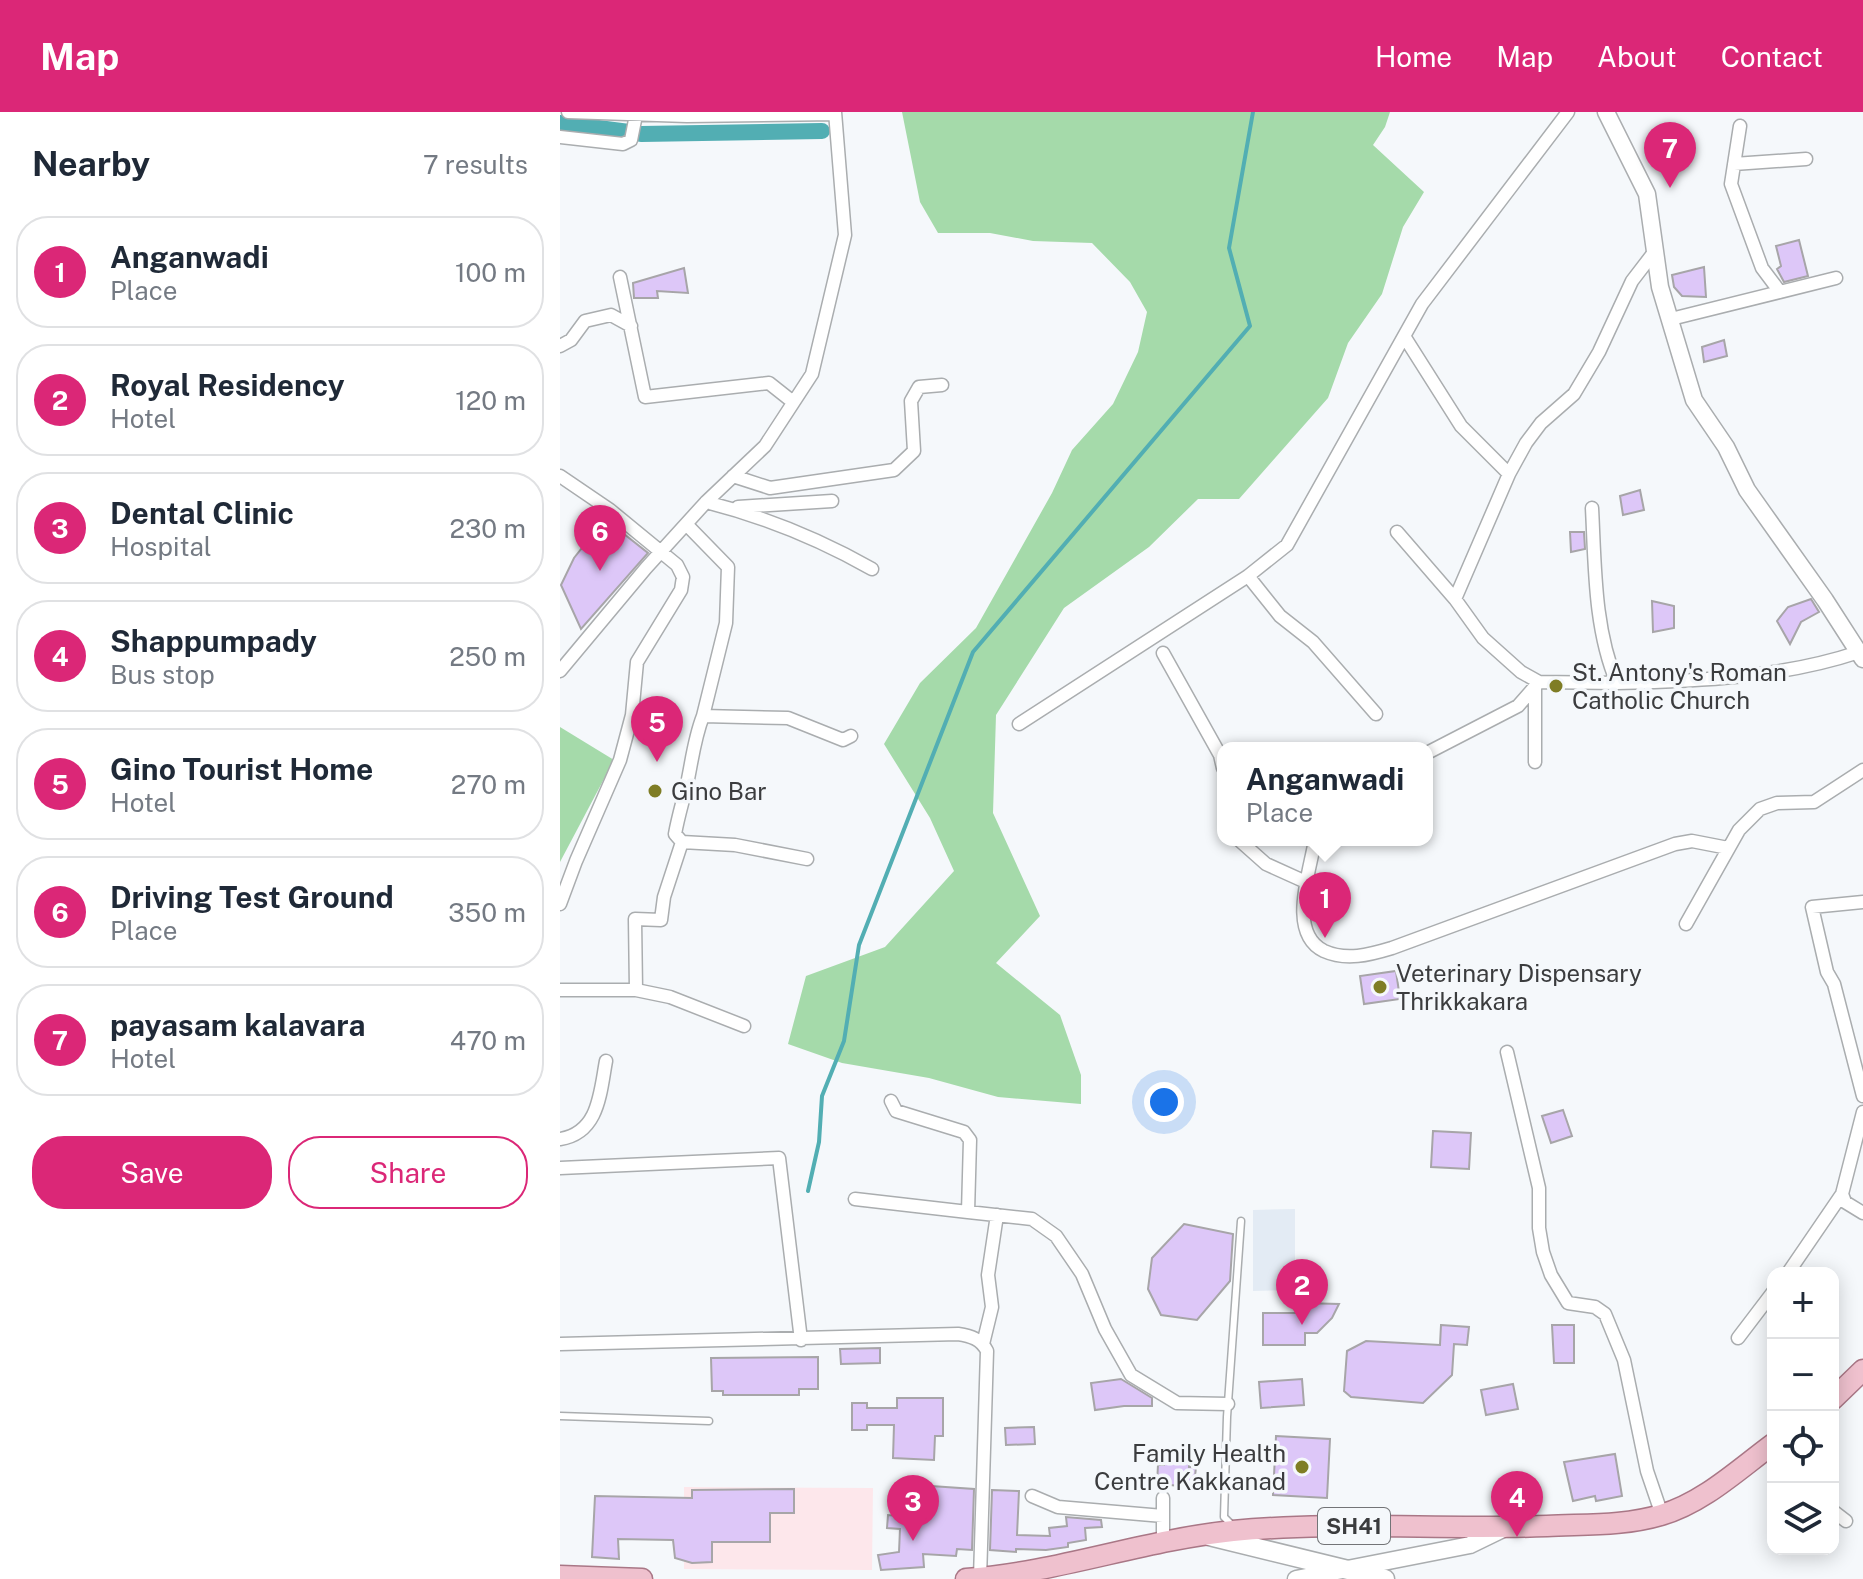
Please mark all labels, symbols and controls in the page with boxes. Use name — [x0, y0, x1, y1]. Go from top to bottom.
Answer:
text: Map — [40, 34, 119, 79]
text: Home — [1375, 40, 1452, 73]
text: Map — [1496, 40, 1553, 73]
text: About — [1597, 40, 1677, 73]
text: Contact — [1721, 40, 1823, 73]
pin: 7 — [1644, 122, 1696, 188]
text: Nearby — [32, 144, 150, 184]
text: 7 results — [423, 149, 528, 180]
text: Anganwadi — [110, 239, 269, 275]
text: 1 — [54, 257, 66, 288]
text: 100 m — [455, 257, 526, 288]
text: Place — [110, 275, 177, 306]
text: Royal Residency — [110, 367, 345, 403]
text: 2 — [52, 385, 68, 416]
text: 120 m — [455, 385, 526, 416]
text: Hotel — [110, 403, 176, 434]
text: Dental Clinic — [110, 495, 294, 531]
pin: 6 — [574, 505, 626, 571]
text: 3 — [51, 513, 69, 544]
text: 230 m — [450, 513, 526, 544]
text: Hospital — [110, 531, 212, 562]
text: Shappumpady — [110, 623, 317, 659]
text: 4 — [51, 641, 69, 672]
text: 250 m — [449, 641, 526, 672]
place label: St. Antony's Roman Catholic Church — [1572, 658, 1787, 714]
text: Bus stop — [110, 659, 215, 690]
marker: St. Antony's Roman Catholic Church — [1547, 677, 1565, 695]
pin: 5 — [631, 696, 683, 762]
popup — [1217, 742, 1433, 846]
text: Gino Tourist Home — [110, 751, 373, 787]
text: Anganwadi — [1246, 761, 1404, 797]
text: 5 — [51, 769, 69, 800]
text: 270 m — [451, 769, 526, 800]
place label: Gino Bar — [671, 777, 767, 805]
marker: Gino Bar — [646, 782, 664, 800]
text: Hotel — [110, 787, 176, 818]
text: Place — [1246, 797, 1313, 828]
pin: 1 — [1299, 872, 1351, 938]
text: Driving Test Ground — [110, 879, 394, 915]
text: 6 — [51, 897, 69, 928]
text: 350 m — [448, 897, 526, 928]
text: Place — [110, 915, 177, 946]
place label: Veterinary Dispensary Thrikkakara — [1396, 959, 1642, 1015]
marker: Veterinary Dispensary Thrikkakara — [1371, 978, 1389, 996]
text: payasam kalavara — [110, 1007, 365, 1043]
text: 7 — [52, 1025, 68, 1056]
text: 470 m — [450, 1025, 526, 1056]
text: Hotel — [110, 1043, 176, 1074]
your location — [1144, 1082, 1184, 1122]
button: Save — [32, 1136, 272, 1209]
button: Share — [288, 1136, 528, 1209]
pin: 2 — [1276, 1259, 1328, 1325]
map controls — [1767, 1267, 1839, 1555]
button: + — [1767, 1267, 1839, 1339]
button: − — [1767, 1339, 1839, 1411]
button: locate — [1767, 1411, 1839, 1483]
place label: Family Health Centre Kakkanad — [1094, 1439, 1286, 1495]
marker: Family Health Centre Kakkanad — [1293, 1458, 1311, 1476]
pin: 4 — [1491, 1471, 1543, 1537]
pin: 3 — [887, 1475, 939, 1541]
button: layers — [1767, 1483, 1839, 1555]
road number: SH41 — [1318, 1508, 1390, 1544]

